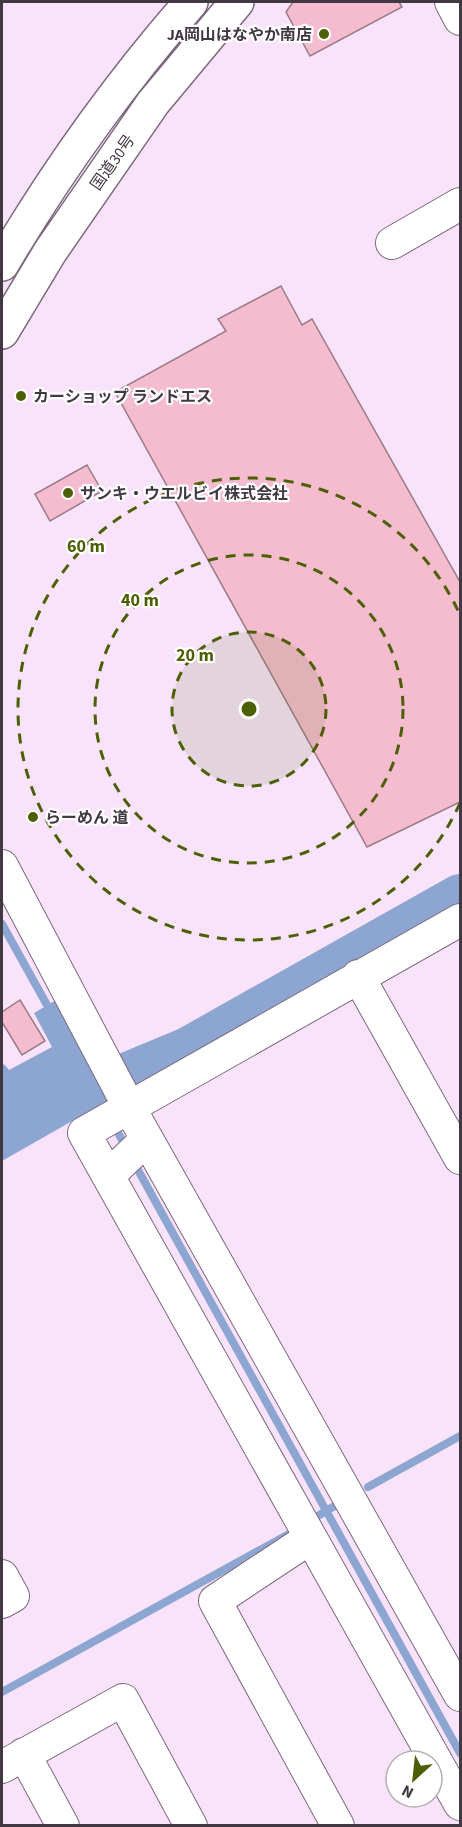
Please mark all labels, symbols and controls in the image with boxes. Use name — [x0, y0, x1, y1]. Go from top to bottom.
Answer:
place label: JA岡山はなやか南店 — [167, 24, 312, 46]
marker: JA岡山はなやか南店 — [317, 27, 331, 41]
street label: 国道30号 — [85, 130, 140, 195]
place label: カーショップ ランドエス — [33, 386, 212, 408]
marker: カーショップ ランドエス — [14, 389, 28, 403]
place label: サンキ・ウエルビイ株式会社 — [80, 483, 288, 505]
marker: サンキ・ウエルビイ株式会社 — [61, 486, 75, 500]
text: 60 m — [67, 534, 105, 559]
text: 40 m — [121, 588, 159, 613]
text: 20 m — [176, 643, 214, 668]
centre of rings — [239, 699, 259, 719]
place label: らーめん 道 — [45, 807, 128, 829]
marker: らーめん 道 — [26, 810, 40, 824]
north arrow — [384, 1749, 444, 1809]
text: N — [398, 1779, 417, 1804]

